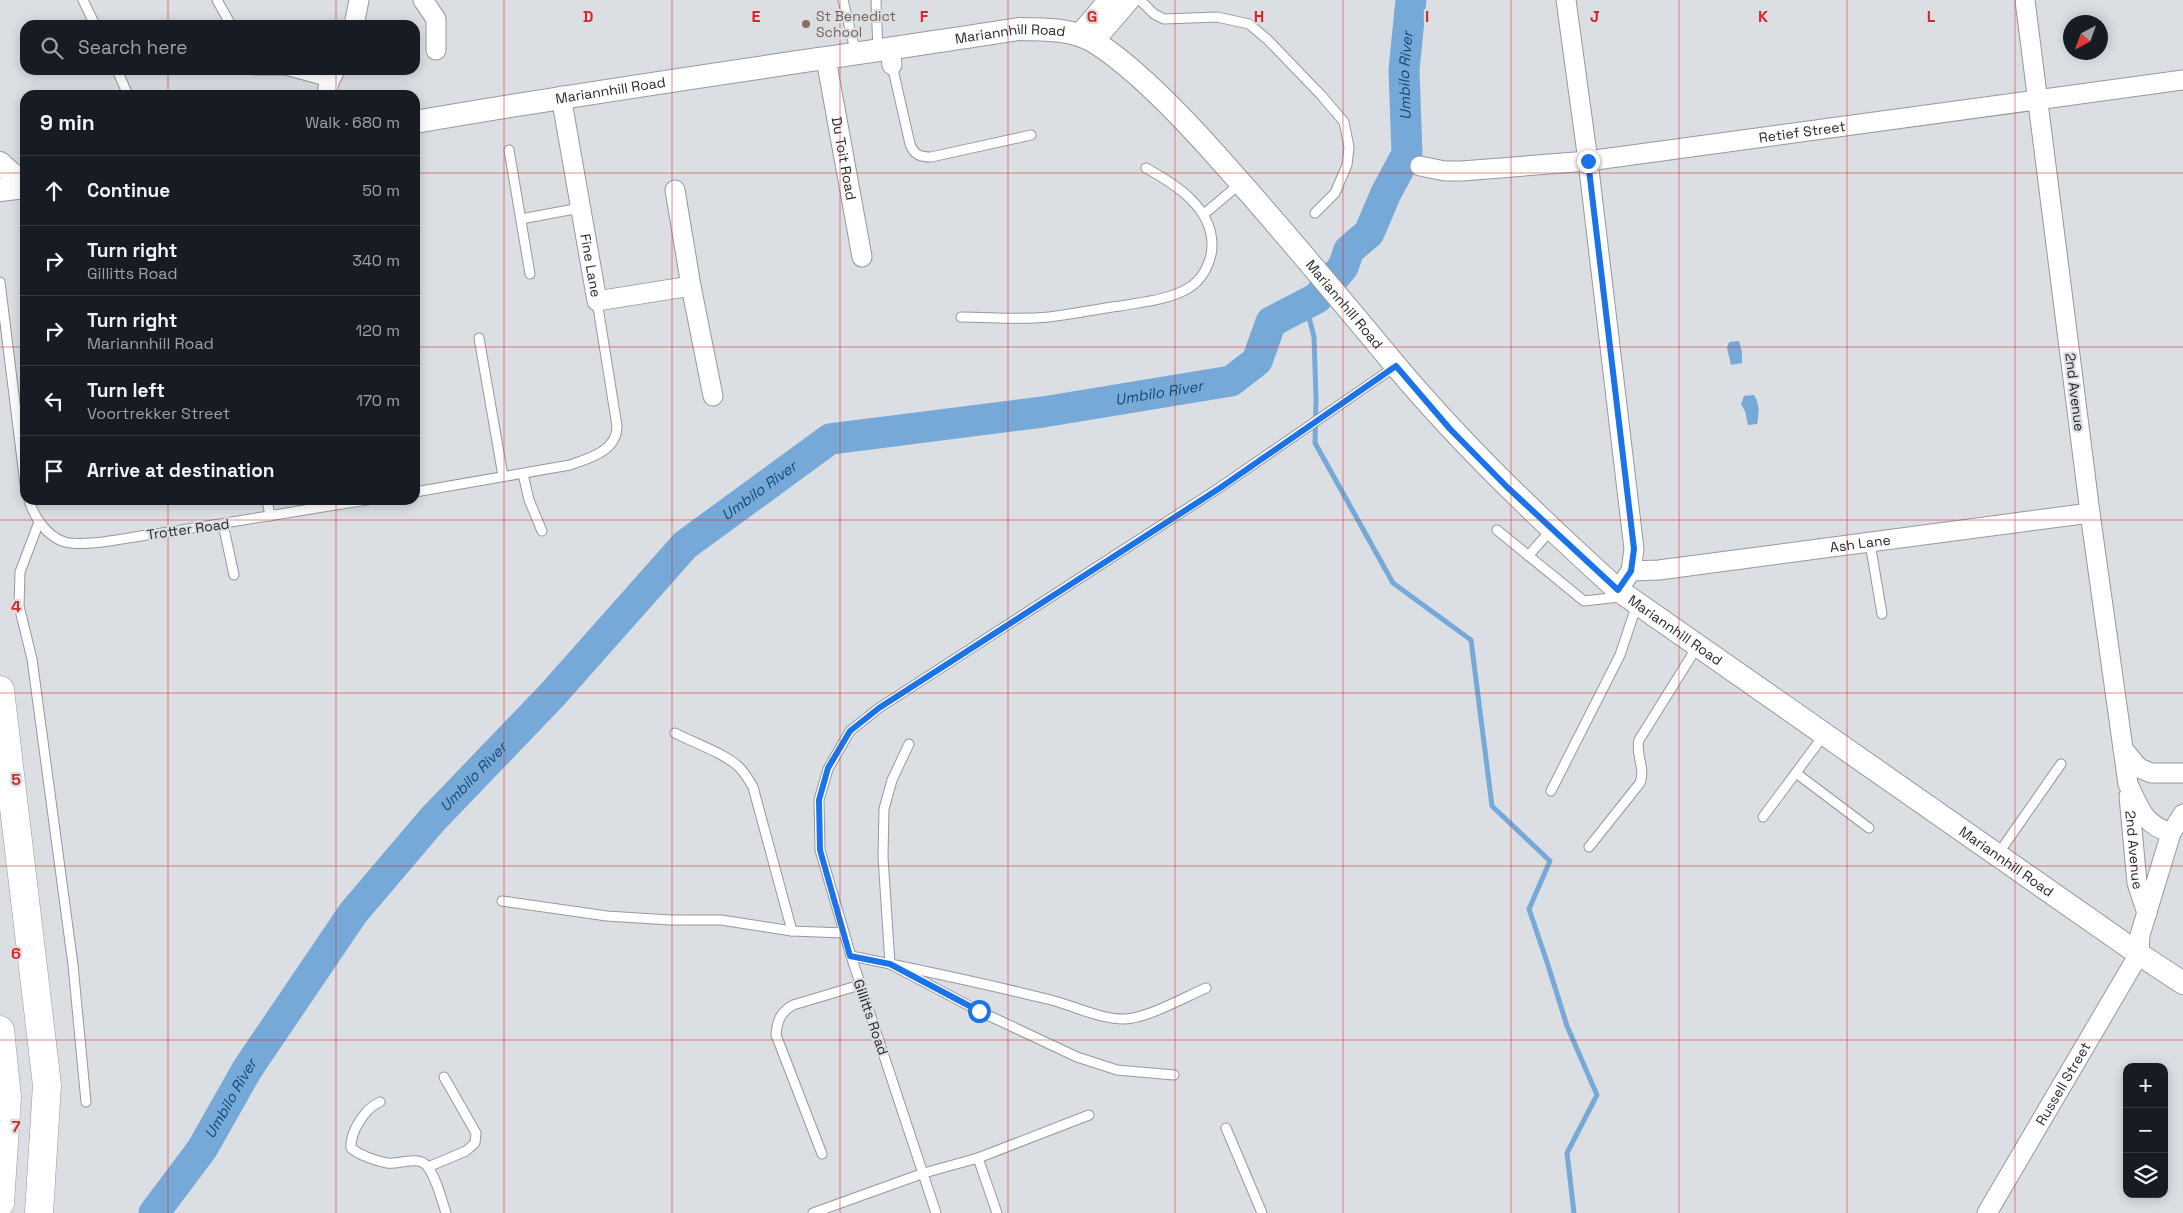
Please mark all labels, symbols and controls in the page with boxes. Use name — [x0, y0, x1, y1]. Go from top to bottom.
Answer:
text: D — [583, 6, 593, 27]
text: E — [752, 6, 761, 27]
text: F — [920, 6, 929, 27]
text: G — [1087, 6, 1097, 27]
text: H — [1254, 6, 1264, 27]
text: I — [1425, 6, 1429, 27]
text: J — [1590, 6, 1600, 27]
text: K — [1758, 6, 1768, 27]
text: L — [1927, 6, 1936, 27]
place label: St Benedict School — [816, 7, 896, 41]
north arrow — [2063, 15, 2108, 60]
marker: St Benedict School — [800, 18, 812, 30]
search box — [20, 20, 420, 75]
street label: Mariannhill Road — [954, 20, 1066, 48]
water label: Umbilo River — [1394, 29, 1417, 120]
icon: search — [38, 34, 66, 62]
text: Search here — [78, 35, 188, 60]
street label: Mariannhill Road — [554, 73, 667, 108]
text: 9 min — [40, 109, 95, 136]
text: Walk · 680 m — [305, 112, 400, 133]
street label: Du Toit Road — [828, 115, 860, 202]
street label: Retief Street — [1758, 117, 1847, 147]
route end — [1577, 150, 1600, 173]
icon: ahead — [40, 177, 68, 205]
text: Continue — [87, 178, 170, 203]
text: 50 m — [362, 180, 400, 201]
street label: Fine Lane — [576, 232, 605, 299]
text: Turn right — [87, 238, 177, 263]
icon: right — [40, 247, 68, 275]
text: 340 m — [352, 250, 400, 271]
street label: Mariannhill Road — [1302, 256, 1387, 353]
text: Gillitts Road — [87, 263, 178, 284]
text: Turn right — [87, 308, 177, 333]
icon: right — [40, 317, 68, 345]
text: 120 m — [356, 320, 400, 341]
text: Mariannhill Road — [87, 333, 214, 354]
street label: 2nd Avenue — [2061, 352, 2089, 432]
water label: Umbilo River — [1114, 376, 1205, 409]
text: Turn left — [87, 378, 165, 403]
icon: left — [40, 387, 68, 415]
text: 170 m — [356, 390, 400, 411]
text: Voortrekker Street — [87, 403, 230, 424]
water label: Umbilo River — [718, 456, 801, 524]
icon: arrive — [40, 457, 68, 485]
text: Arrive at destination — [87, 458, 275, 483]
street label: Trotter Road — [145, 514, 231, 544]
street label: Ash Lane — [1829, 530, 1892, 556]
street label: Mariannhill Road — [1625, 591, 1726, 669]
text: 4 — [11, 596, 21, 617]
water label: Umbilo River — [435, 737, 511, 815]
text: 5 — [11, 769, 21, 790]
street label: 2nd Avenue — [2121, 810, 2147, 892]
street label: Mariannhill Road — [1956, 822, 2057, 901]
text: 6 — [11, 943, 21, 964]
street label: Gillitts Road — [850, 977, 892, 1057]
route start — [968, 1000, 991, 1023]
street label: Russell Street — [2031, 1039, 2094, 1129]
water label: Umbilo River — [200, 1054, 261, 1142]
map controls — [2123, 1063, 2168, 1198]
button: + — [2123, 1063, 2168, 1108]
button: − — [2123, 1108, 2168, 1153]
text: 7 — [12, 1116, 21, 1137]
button: layers — [2123, 1153, 2168, 1198]

